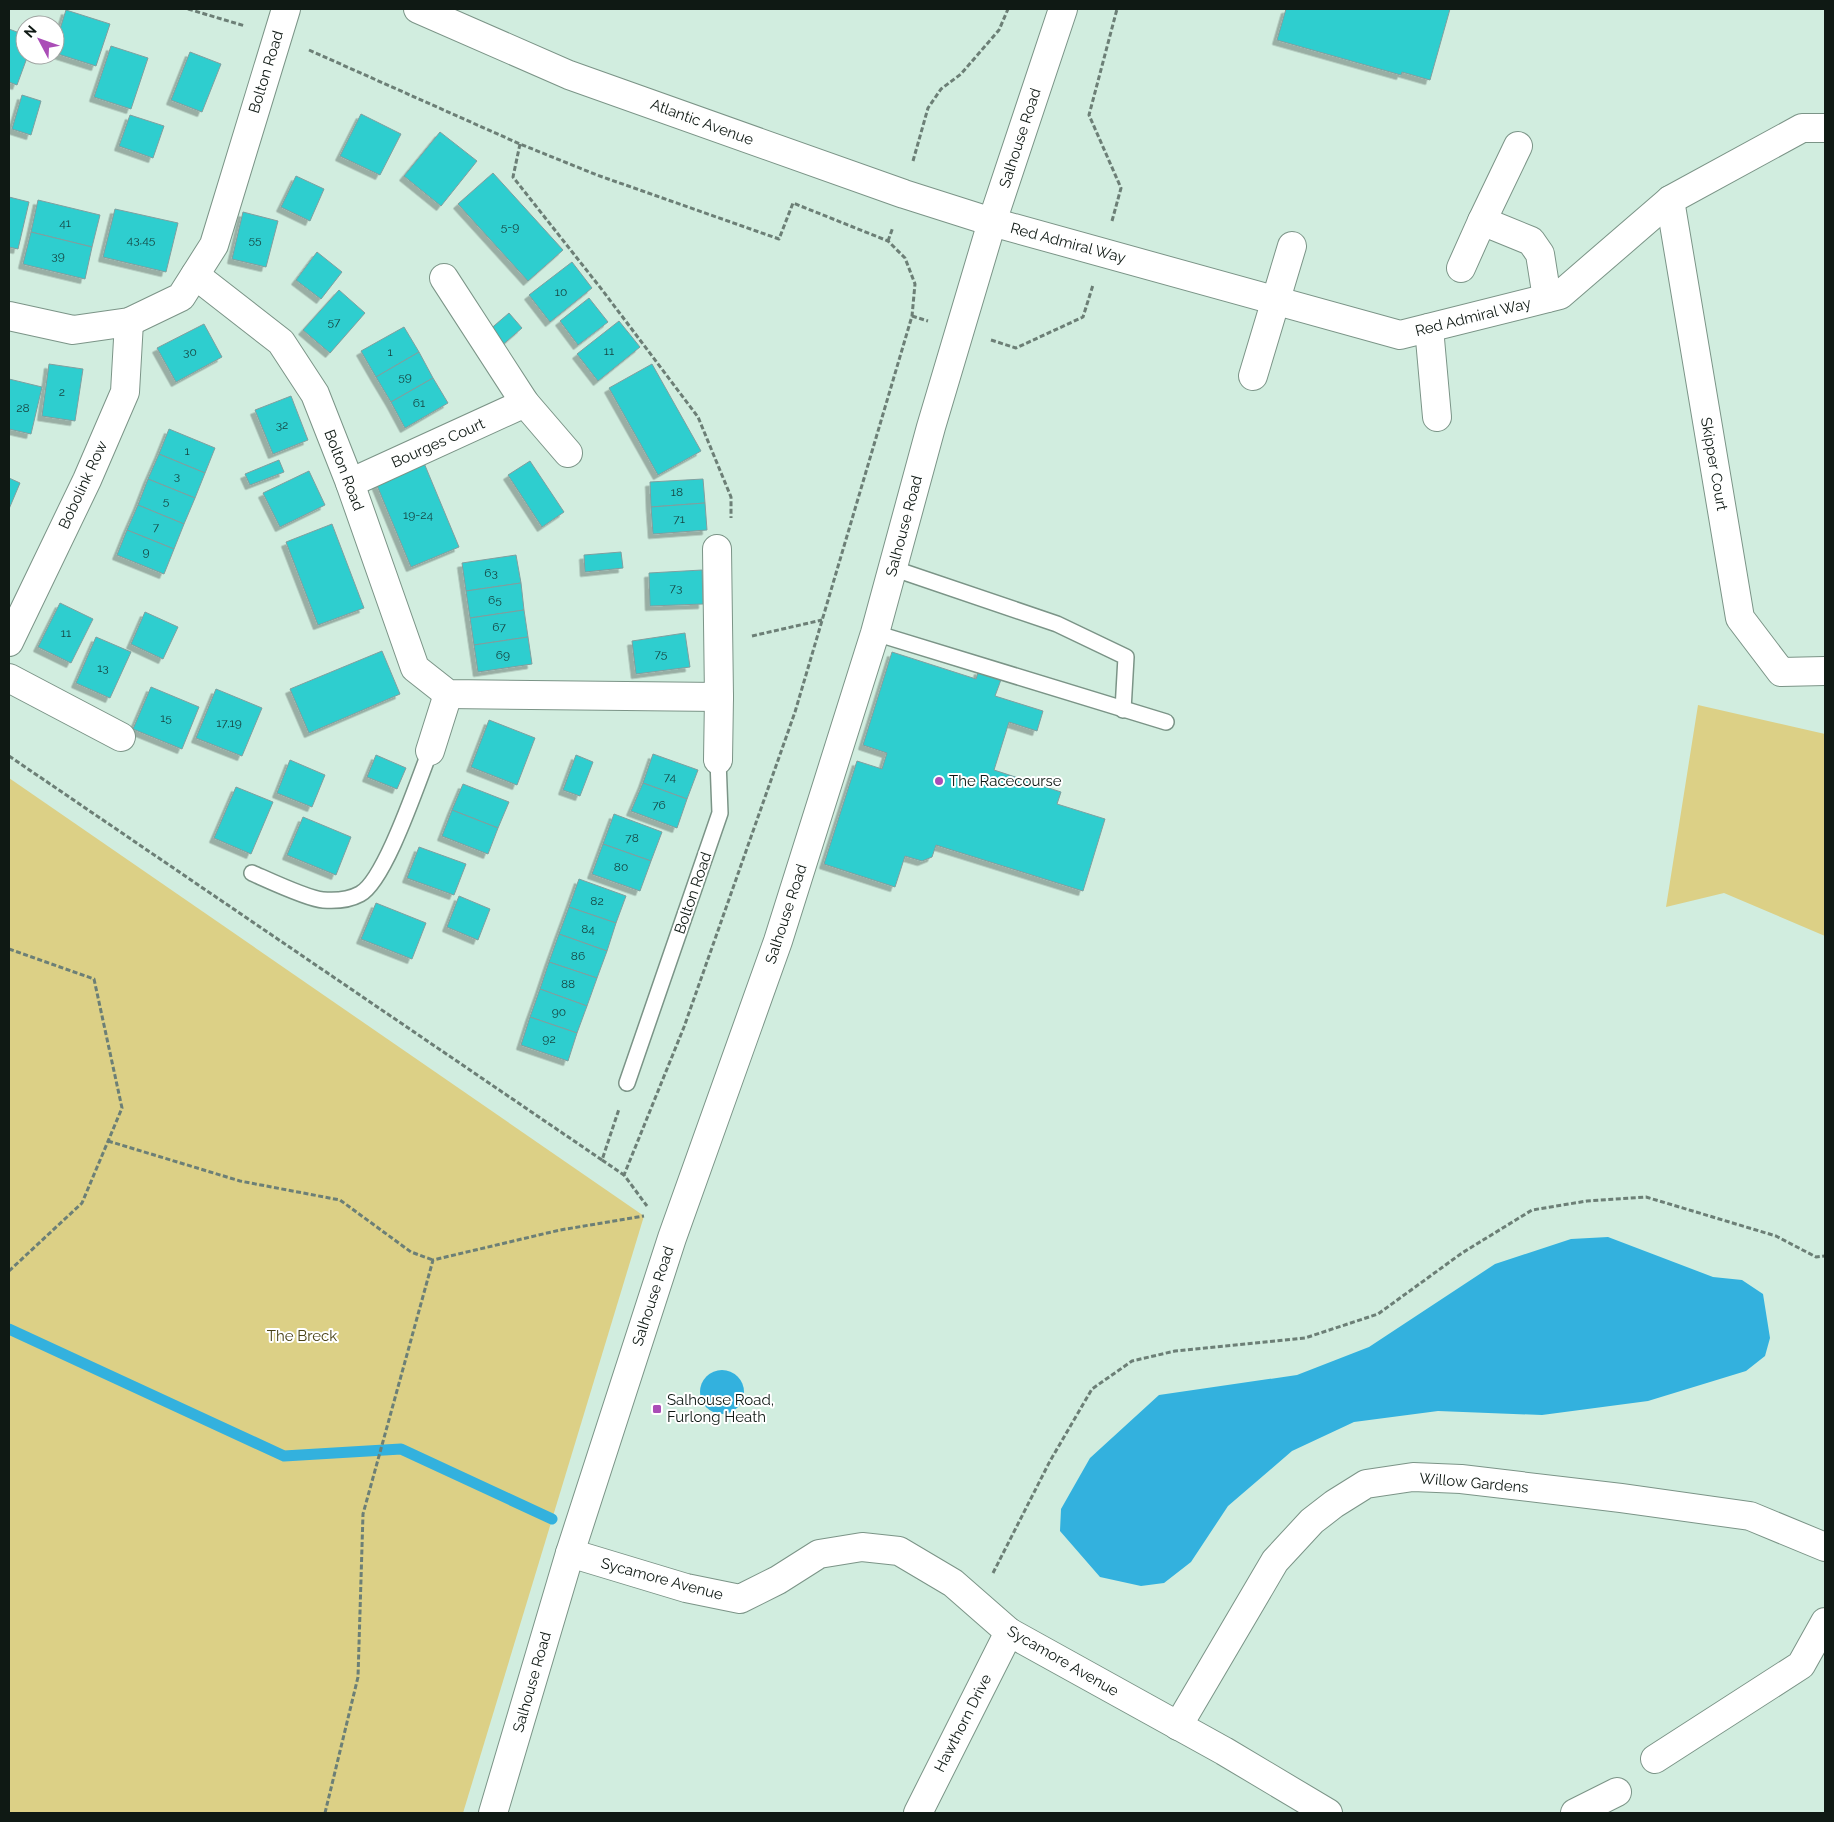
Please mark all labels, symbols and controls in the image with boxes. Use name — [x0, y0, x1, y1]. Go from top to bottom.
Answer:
north arrow — [15, 15, 65, 65]
text: N — [21, 22, 40, 41]
street label: Bolton Road — [245, 29, 287, 115]
street label: Salhouse Road — [995, 86, 1045, 190]
street label: Atlantic Avenue — [648, 95, 756, 149]
house number: 41 — [59, 216, 71, 230]
street label: Red Admiral Way — [1008, 219, 1128, 267]
house number: 5-9 — [501, 220, 519, 234]
house number: 43,45 — [127, 233, 156, 247]
house number: 55 — [248, 233, 262, 247]
house number: 39 — [51, 249, 65, 263]
house number: 10 — [555, 285, 567, 299]
street label: Red Admiral Way — [1413, 294, 1533, 340]
house number: 57 — [328, 315, 341, 329]
house number: 11 — [604, 344, 614, 358]
house number: 30 — [183, 345, 197, 359]
house number: 1 — [387, 345, 393, 359]
house number: 59 — [398, 370, 412, 384]
house number: 2 — [59, 385, 65, 399]
house number: 61 — [413, 396, 425, 410]
house number: 28 — [16, 401, 30, 415]
street label: Bourges Court — [388, 414, 488, 472]
street label: Skipper Court — [1697, 416, 1731, 512]
house number: 32 — [276, 418, 288, 432]
street label: Bolton Road — [320, 427, 368, 513]
street label: Bobolink Row — [55, 438, 111, 532]
house number: 1 — [184, 444, 190, 458]
house number: 3 — [174, 469, 180, 483]
street label: Salhouse Road — [882, 474, 926, 578]
house number: 18 — [671, 485, 683, 499]
house number: 5 — [163, 494, 170, 508]
house number: 19-24 — [403, 508, 433, 522]
house number: 71 — [673, 512, 685, 526]
house number: 7 — [153, 520, 160, 534]
house number: 9 — [142, 545, 150, 559]
house number: 63 — [484, 566, 498, 580]
house number: 73 — [670, 581, 682, 595]
house number: 65 — [488, 593, 502, 607]
house number: 67 — [492, 620, 506, 634]
house number: 11 — [61, 626, 71, 640]
house number: 75 — [655, 647, 668, 661]
house number: 69 — [496, 648, 510, 662]
house number: 13 — [97, 661, 109, 675]
house number: 15 — [160, 711, 172, 725]
house number: 17,19 — [216, 716, 242, 730]
house number: 74 — [664, 770, 677, 784]
place label: The Racecourse — [949, 772, 1062, 790]
marker: The Racecourse — [933, 775, 945, 787]
house number: 76 — [652, 798, 666, 812]
house number: 78 — [625, 831, 639, 845]
street label: Bolton Road — [671, 850, 715, 936]
house number: 80 — [614, 860, 628, 874]
street label: Salhouse Road — [761, 862, 811, 966]
house number: 82 — [590, 894, 604, 908]
house number: 84 — [581, 922, 595, 936]
house number: 86 — [571, 949, 585, 963]
house number: 88 — [561, 977, 575, 991]
house number: 90 — [552, 1005, 566, 1019]
house number: 92 — [542, 1032, 556, 1046]
street label: Salhouse Road — [628, 1244, 678, 1348]
park label: The Breck — [267, 1327, 337, 1345]
place label: Salhouse Road, Furlong Heath — [667, 1391, 774, 1426]
marker: Salhouse Road, Furlong Heath — [651, 1403, 663, 1415]
street label: Willow Gardens — [1419, 1469, 1529, 1497]
street label: Sycamore Avenue — [599, 1554, 725, 1604]
street label: Sycamore Avenue — [1004, 1622, 1122, 1700]
street label: Salhouse Road — [509, 1630, 555, 1734]
street label: Hawthorn Drive — [931, 1671, 995, 1775]

